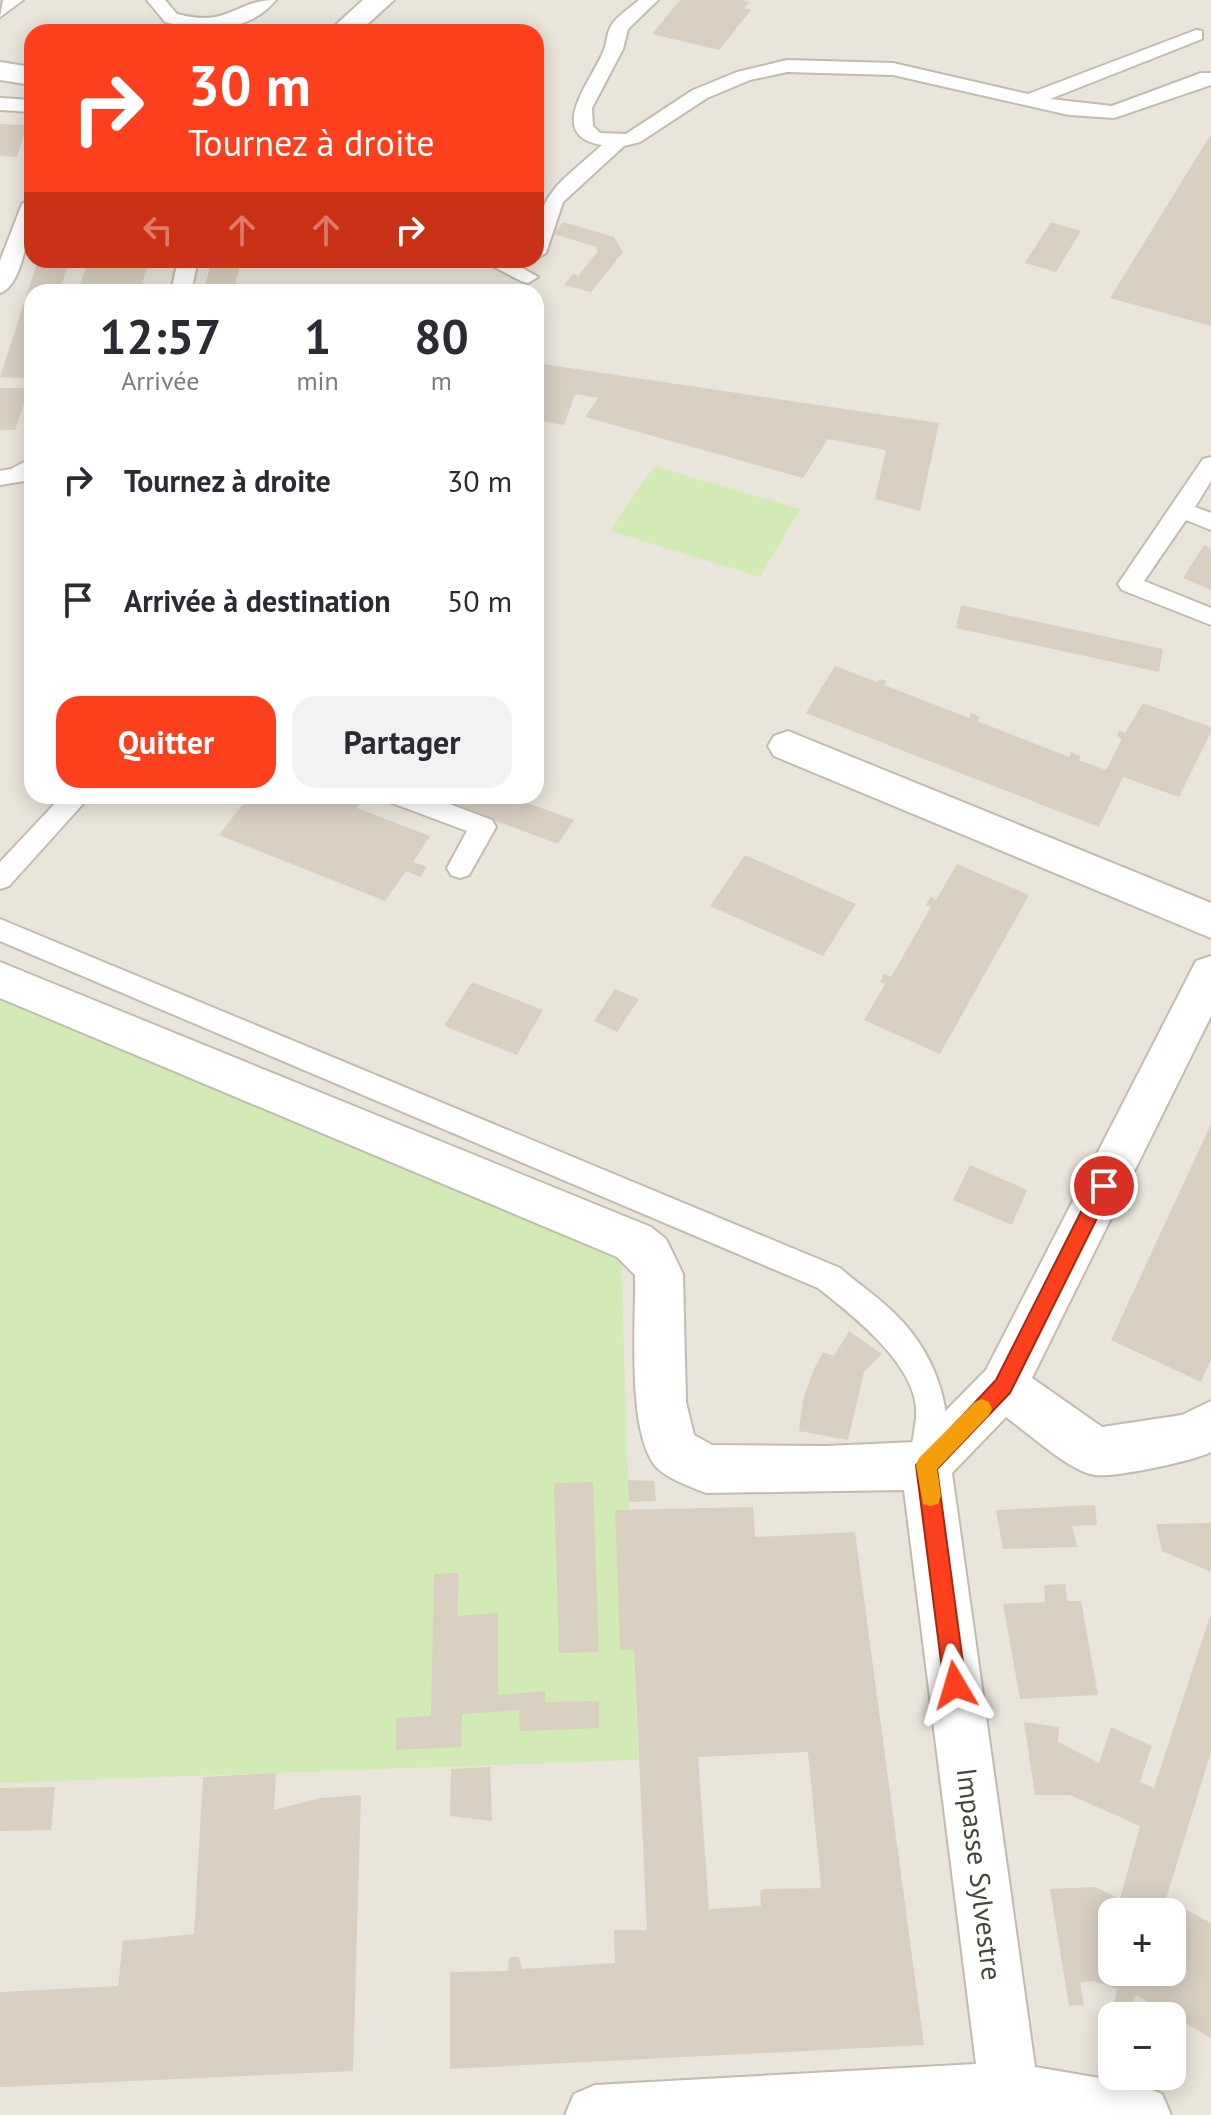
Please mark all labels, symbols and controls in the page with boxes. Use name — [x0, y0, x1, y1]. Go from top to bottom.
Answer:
text: 30 m — [188, 49, 311, 121]
icon: right — [56, 56, 160, 160]
text: Tournez à droite — [188, 119, 435, 166]
icon: left — [136, 208, 180, 252]
icon: ahead — [220, 208, 264, 252]
icon: ahead — [304, 208, 348, 252]
icon: right — [388, 208, 432, 252]
text: 12:57 — [99, 305, 221, 367]
text: 1 — [304, 305, 331, 367]
text: 80 — [414, 305, 469, 367]
text: Arrivée — [121, 364, 199, 397]
text: min — [297, 364, 339, 397]
text: m — [431, 364, 452, 397]
icon: right — [56, 458, 100, 502]
text: Tournez à droite — [124, 461, 331, 500]
text: 30 m — [447, 461, 512, 500]
icon: arrive — [56, 578, 100, 622]
text: Arrivée à destination — [124, 581, 391, 620]
text: 50 m — [447, 581, 512, 620]
button: Quitter — [56, 696, 276, 788]
button: Partager — [292, 696, 512, 788]
pin — [1070, 1152, 1138, 1220]
icon: arrive — [1082, 1164, 1126, 1208]
position arrow — [913, 1643, 997, 1727]
street label: Impasse Sylvestre — [949, 1766, 1011, 1982]
map controls — [1098, 1898, 1186, 2090]
button: + — [1098, 1898, 1186, 1986]
button: − — [1098, 2002, 1186, 2090]

